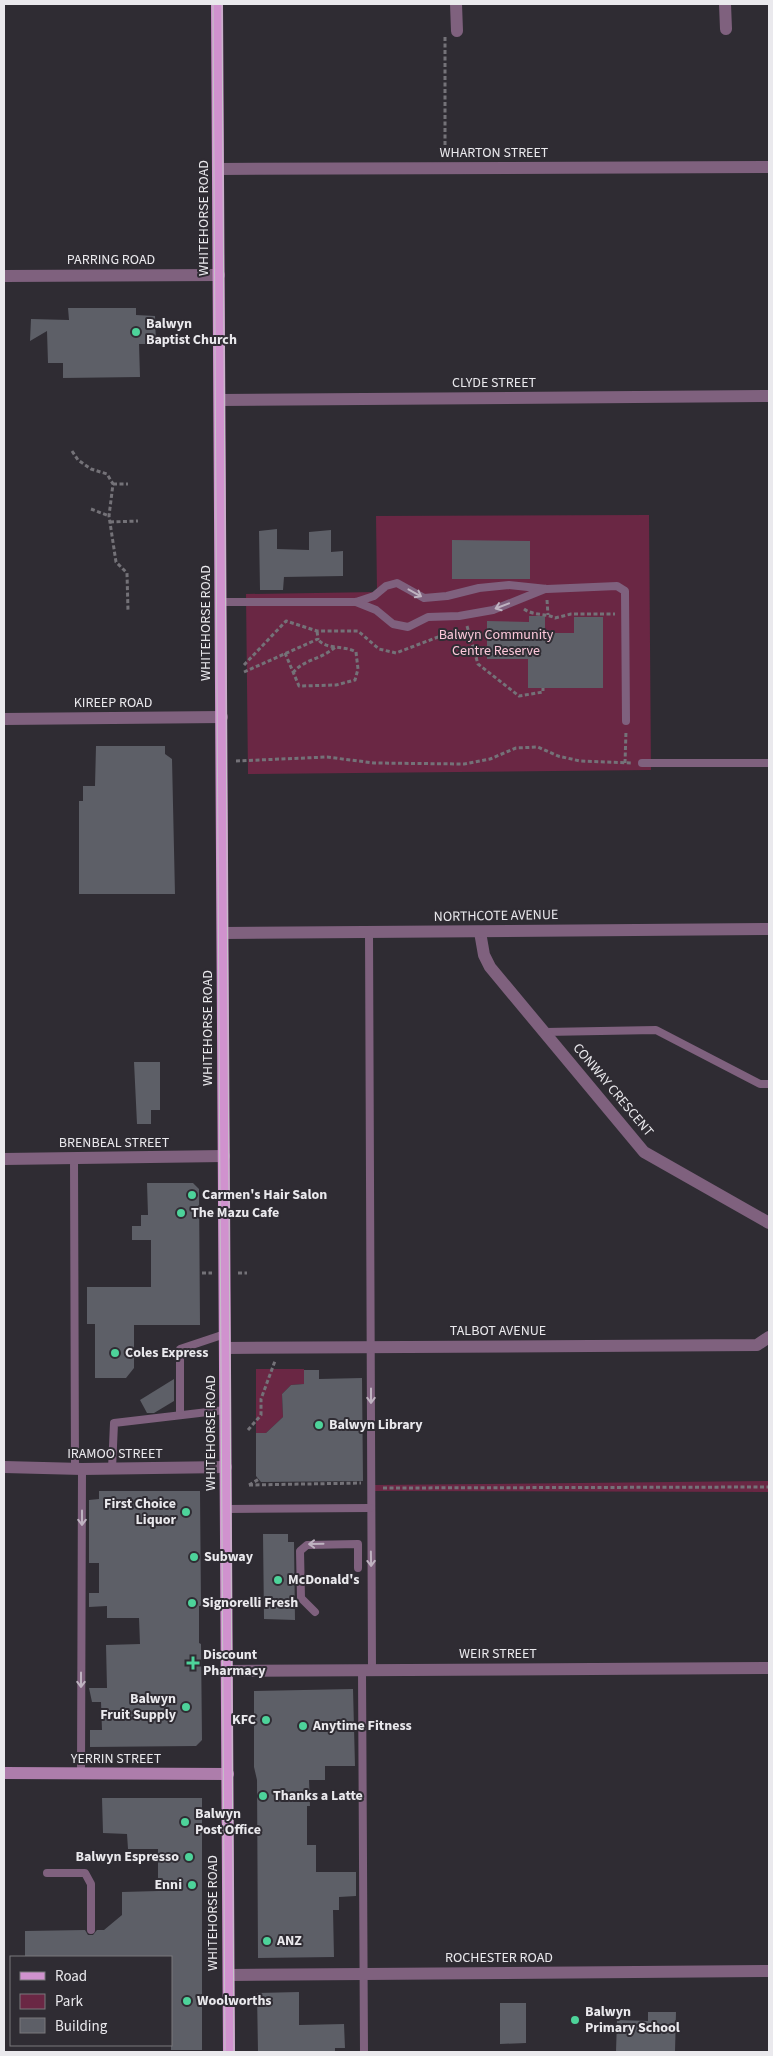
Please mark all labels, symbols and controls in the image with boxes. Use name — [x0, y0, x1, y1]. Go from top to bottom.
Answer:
street label: WHARTON STREET — [440, 143, 549, 163]
street label: WHITEHORSE ROAD — [194, 160, 214, 276]
street label: PARRING ROAD — [67, 250, 155, 270]
place label: Balwyn Baptist Church — [146, 314, 237, 350]
marker: Balwyn Baptist Church — [130, 326, 142, 338]
street label: CLYDE STREET — [452, 373, 537, 393]
street label: WHITEHORSE ROAD — [196, 565, 216, 681]
one-way arrow — [407, 589, 422, 598]
one-way arrow — [494, 602, 510, 611]
park label: Balwyn Community Centre Reserve — [439, 625, 554, 661]
street label: KIREEP ROAD — [74, 693, 152, 713]
street label: NORTHCOTE AVENUE — [434, 905, 558, 927]
street label: WHITEHORSE ROAD — [198, 970, 218, 1086]
street label: CONWAY CRESCENT — [568, 1039, 658, 1141]
street label: BRENBEAL STREET — [59, 1133, 170, 1153]
place label: Carmen's Hair Salon — [202, 1185, 327, 1205]
marker: Carmen's Hair Salon — [186, 1189, 198, 1201]
place label: The Mazu Cafe — [191, 1203, 279, 1223]
marker: The Mazu Cafe — [175, 1207, 187, 1219]
street label: TALBOT AVENUE — [450, 1321, 546, 1341]
place label: Coles Express — [125, 1343, 209, 1363]
marker: Coles Express — [109, 1347, 121, 1359]
street label: WHITEHORSE ROAD — [201, 1375, 221, 1491]
one-way arrow — [366, 1388, 376, 1404]
place label: Balwyn Library — [329, 1415, 423, 1435]
marker: Balwyn Library — [313, 1419, 325, 1431]
street label: IRAMOO STREET — [67, 1444, 163, 1464]
place label: First Choice Liquor — [104, 1494, 176, 1530]
marker: First Choice Liquor — [180, 1506, 192, 1518]
one-way arrow — [77, 1509, 87, 1525]
one-way arrow — [308, 1540, 324, 1549]
place label: Subway — [204, 1547, 254, 1567]
one-way arrow — [366, 1550, 376, 1566]
marker: Subway — [188, 1551, 200, 1563]
place label: McDonald's — [288, 1570, 359, 1590]
marker: McDonald's — [272, 1574, 284, 1586]
place label: Signorelli Fresh — [202, 1593, 298, 1613]
marker: Signorelli Fresh — [186, 1597, 198, 1609]
street label: WEIR STREET — [459, 1644, 537, 1664]
place label: Discount Pharmacy — [203, 1645, 266, 1681]
marker: Discount Pharmacy — [187, 1657, 199, 1669]
one-way arrow — [76, 1672, 86, 1688]
place label: Balwyn Fruit Supply — [100, 1689, 177, 1725]
marker: Balwyn Fruit Supply — [180, 1701, 192, 1713]
place label: KFC — [232, 1710, 256, 1730]
marker: KFC — [260, 1714, 272, 1726]
place label: Anytime Fitness — [312, 1716, 412, 1736]
marker: Anytime Fitness — [297, 1720, 309, 1732]
street label: YERRIN STREET — [70, 1749, 162, 1769]
place label: Thanks a Latte — [273, 1786, 363, 1806]
marker: Thanks a Latte — [257, 1790, 269, 1802]
place label: Balwyn Post Office — [195, 1804, 261, 1840]
marker: Balwyn Post Office — [179, 1816, 191, 1828]
place label: Balwyn Espresso — [75, 1847, 179, 1867]
marker: Balwyn Espresso — [183, 1851, 195, 1863]
street label: WHITEHORSE ROAD — [203, 1855, 223, 1971]
place label: Enni — [154, 1875, 182, 1895]
marker: Enni — [186, 1879, 198, 1891]
place label: ANZ — [276, 1931, 302, 1951]
marker: ANZ — [261, 1935, 273, 1947]
street label: ROCHESTER ROAD — [445, 1948, 553, 1968]
legend — [10, 1956, 172, 2046]
text: Road — [55, 1966, 87, 1987]
text: Park — [55, 1991, 84, 2012]
place label: Woolworths — [197, 1991, 272, 2011]
marker: Woolworths — [181, 1995, 193, 2007]
place label: Balwyn Primary School — [585, 2002, 680, 2038]
marker: Balwyn Primary School — [569, 2014, 581, 2026]
text: Building — [55, 2016, 108, 2037]

